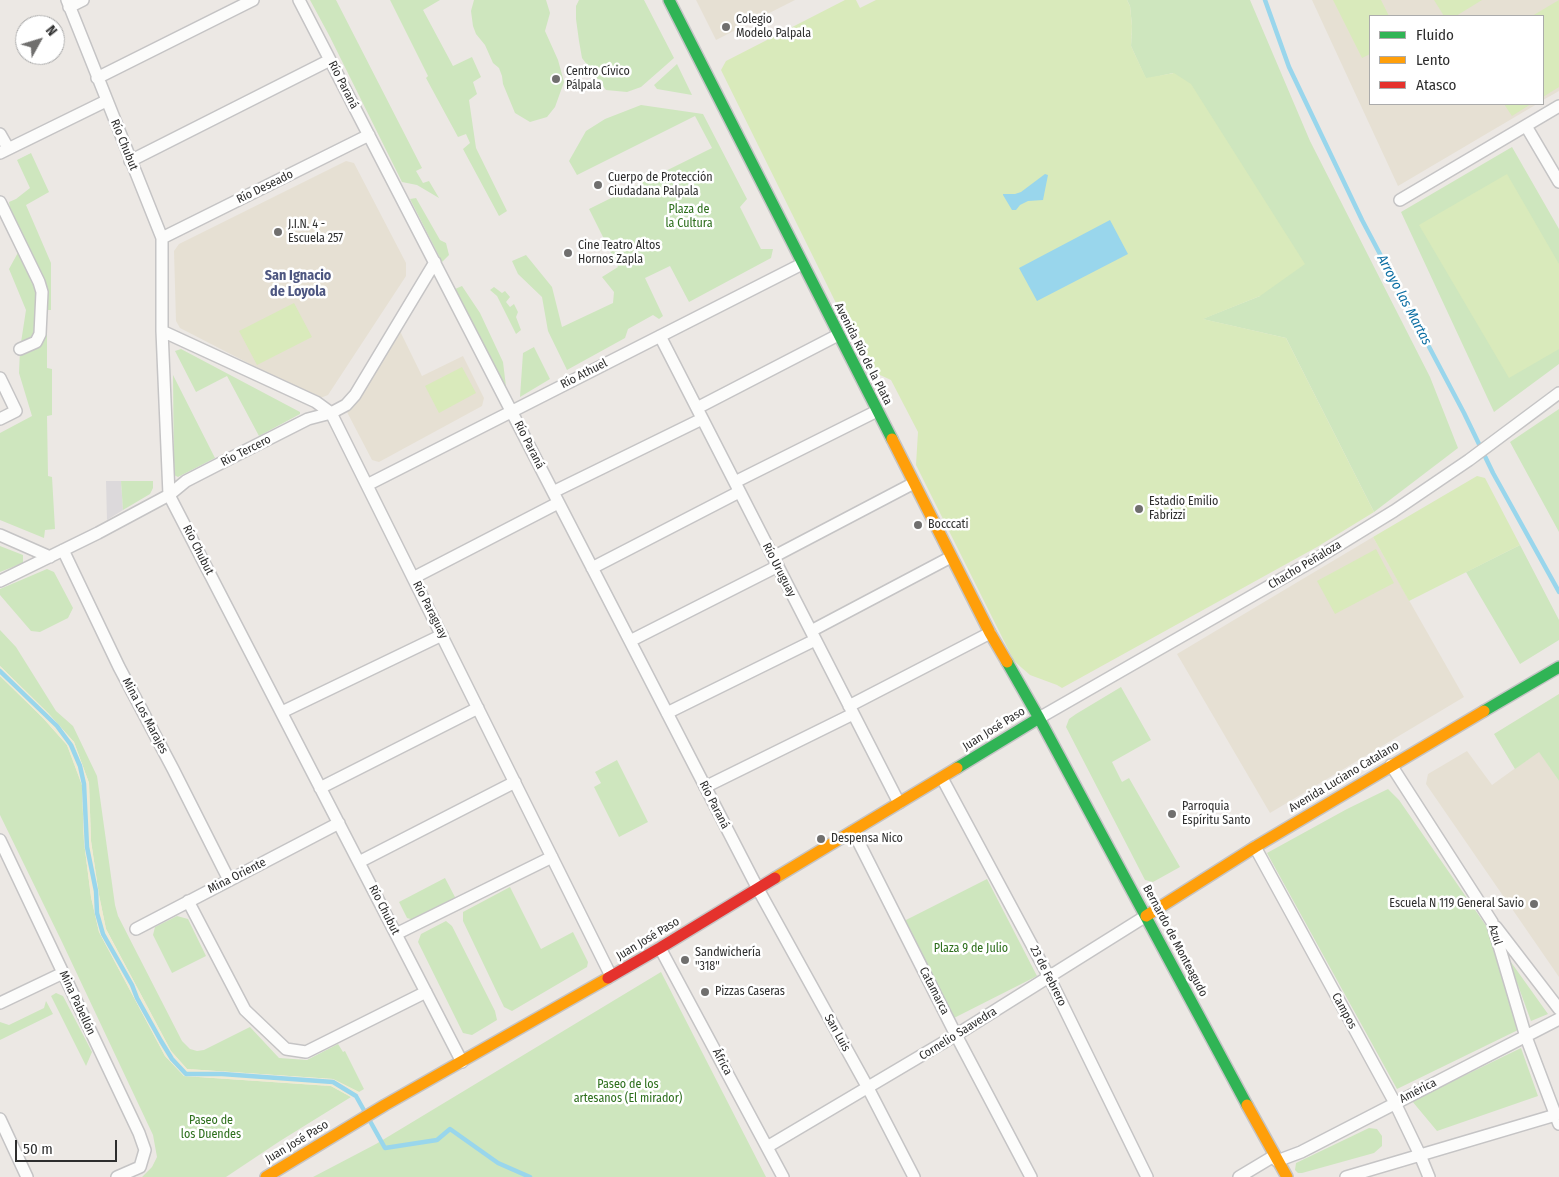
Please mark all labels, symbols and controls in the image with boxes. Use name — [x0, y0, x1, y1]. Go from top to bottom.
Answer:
place label: Colegio Modelo Palpala — [736, 13, 811, 41]
north arrow — [15, 15, 65, 65]
legend — [1369, 15, 1544, 105]
marker: Colegio Modelo Palpala — [720, 21, 732, 33]
text: N — [42, 22, 61, 39]
text: Fluido — [1416, 26, 1454, 44]
text: Lento — [1416, 51, 1450, 69]
street label: Río Paraná — [325, 59, 361, 111]
place label: Centro Cívico Pálpala — [566, 65, 630, 93]
marker: Centro Cívico Pálpala — [550, 73, 562, 85]
text: Atasco — [1416, 76, 1456, 94]
street label: Río Chubut — [107, 117, 141, 173]
street label: Río Deseado — [234, 167, 296, 207]
place label: Cuerpo de Protección Ciudadana Palpala — [608, 171, 713, 199]
marker: Cuerpo de Protección Ciudadana Palpala — [592, 179, 604, 191]
park label: Plaza de la Cultura — [665, 203, 713, 231]
place label: J.I.N. 4 - Escuela 257 — [288, 218, 343, 246]
marker: J.I.N. 4 - Escuela 257 — [272, 226, 284, 238]
place label: Cine Teatro Altos Hornos Zapla — [578, 239, 660, 267]
marker: Cine Teatro Altos Hornos Zapla — [562, 247, 574, 259]
water label: Arroyo las Martas — [1373, 252, 1435, 348]
district label: San Ignacio de Loyola — [265, 268, 331, 300]
street label: Avenida Río de la Plata — [831, 301, 895, 407]
street label: Río Athuel — [558, 356, 610, 392]
street label: Río Paraná — [511, 419, 547, 471]
street label: Río Tercero — [219, 432, 273, 470]
place label: Estadio Emilio Fabrizzi — [1149, 495, 1218, 523]
marker: Estadio Emilio Fabrizzi — [1133, 503, 1145, 515]
place label: Bocccati — [928, 518, 969, 532]
marker: Bocccati — [912, 519, 924, 531]
street label: Río Chubut — [179, 523, 217, 577]
street label: Chacho Peñaloza — [1266, 538, 1344, 592]
street label: Río Uruguay — [759, 540, 799, 600]
street label: Río Paraguay — [409, 579, 451, 641]
street label: Mina Los Marajes — [119, 676, 171, 756]
street label: Juan José Paso — [960, 704, 1028, 754]
street label: Avenida Luciano Catalano — [1286, 738, 1402, 816]
street label: Río Paraná — [696, 779, 732, 831]
place label: Parroquia Espíritu Santo — [1182, 800, 1251, 828]
marker: Parroquia Espíritu Santo — [1166, 808, 1178, 820]
place label: Despensa Nico — [831, 832, 903, 846]
marker: Despensa Nico — [815, 833, 827, 845]
street label: Mina Oriente — [206, 855, 268, 897]
street label: Río Chubut — [365, 883, 403, 937]
street label: Bernardo de Monteagudo — [1139, 883, 1211, 999]
place label: Escuela N 119 General Savio — [1389, 897, 1524, 911]
marker: Escuela N 119 General Savio — [1528, 898, 1540, 910]
street label: Juan José Paso — [614, 915, 682, 963]
street label: Azul — [1485, 923, 1505, 947]
park label: Plaza 9 de Julio — [934, 942, 1008, 956]
street label: 23 de Febrero — [1027, 943, 1069, 1009]
place label: Sandwichería "318" — [695, 946, 761, 974]
marker: Sandwichería "318" — [679, 954, 691, 966]
street label: Catamarca — [916, 965, 952, 1017]
street label: Mina Pabellón — [56, 969, 98, 1037]
place label: Pizzas Caseras — [715, 985, 785, 999]
marker: Pizzas Caseras — [699, 986, 711, 998]
street label: Campos — [1328, 990, 1360, 1032]
street label: Cornelio Saavedra — [917, 1004, 999, 1064]
street label: San Luis — [821, 1012, 853, 1054]
street label: África — [709, 1046, 735, 1078]
street label: América — [1397, 1076, 1439, 1106]
park label: Paseo de los artesanos (El mirador) — [574, 1078, 682, 1106]
park label: Paseo de los Duendes — [181, 1114, 241, 1142]
street label: Juan José Paso — [263, 1118, 331, 1166]
scale bar — [18, 1130, 120, 1162]
text: 50 m — [23, 1140, 53, 1158]

